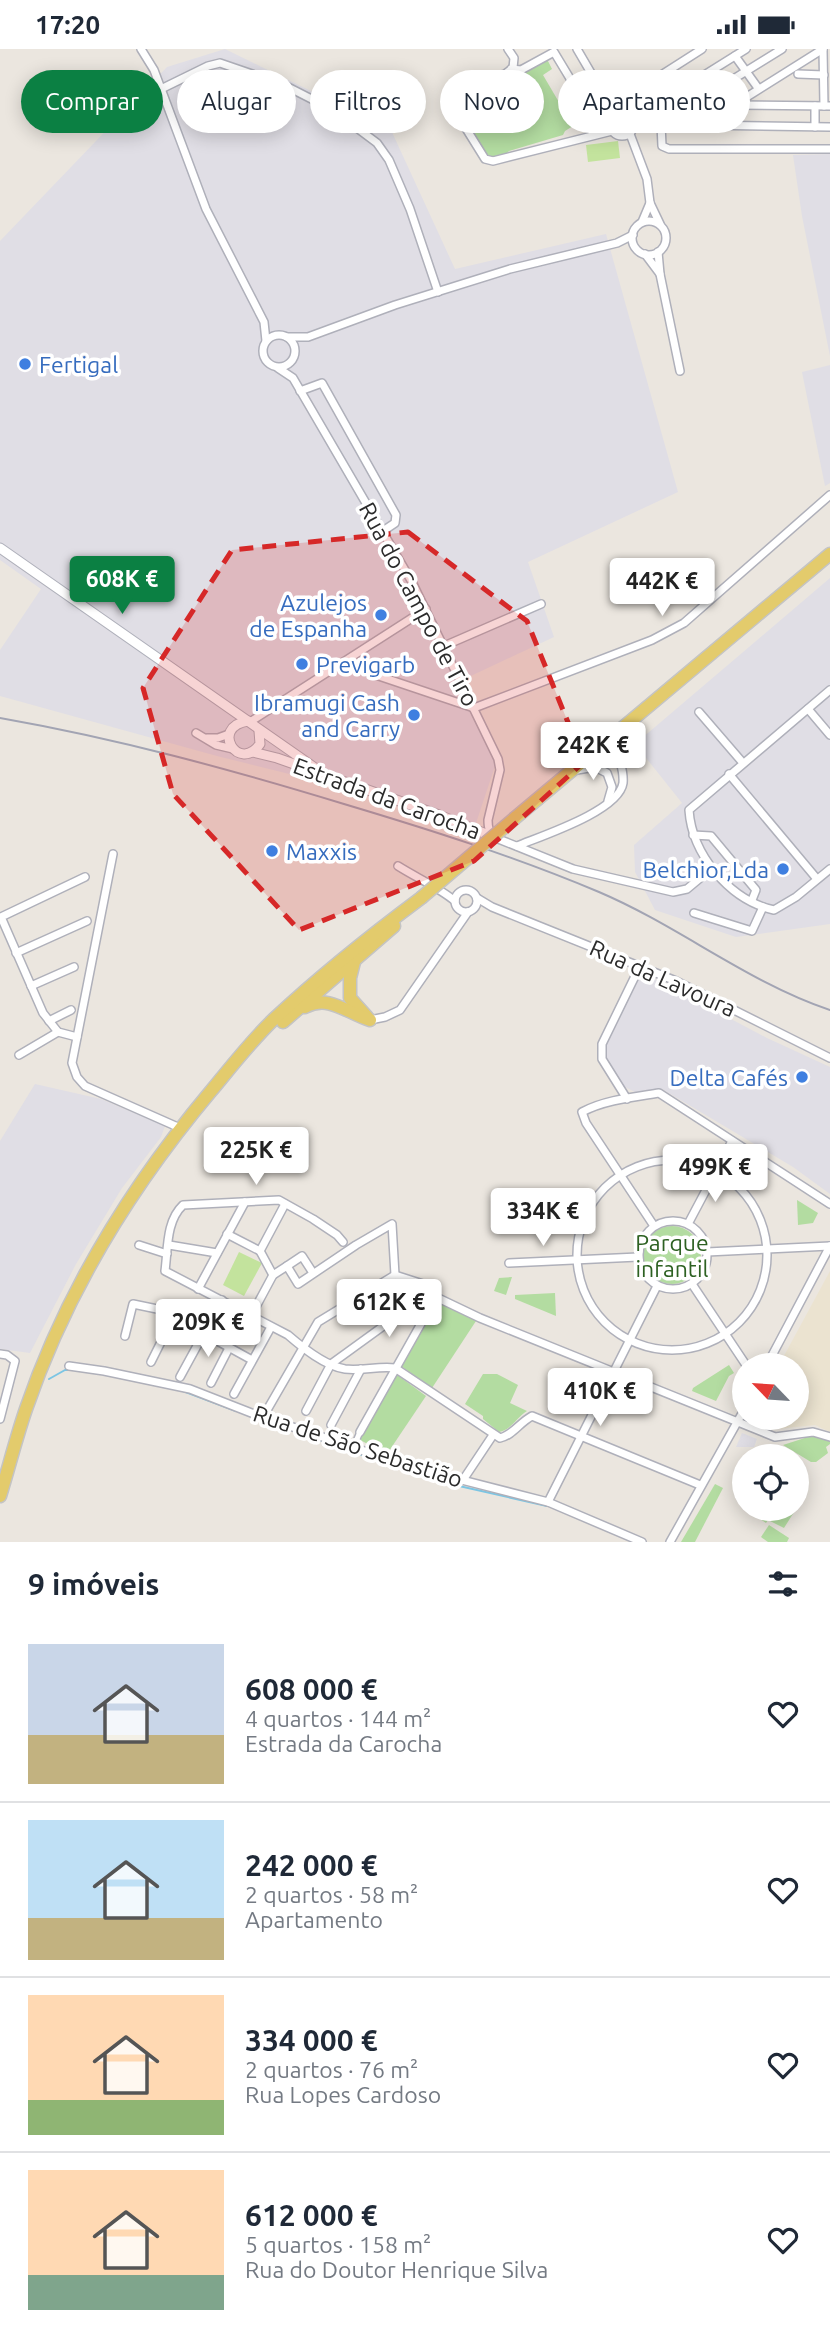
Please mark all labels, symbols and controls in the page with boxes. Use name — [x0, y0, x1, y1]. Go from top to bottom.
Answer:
text: 17:20 — [35, 10, 100, 39]
chip: Comprar — [21, 70, 163, 133]
chip: Alugar — [177, 70, 296, 133]
chip: Filtros — [310, 70, 426, 133]
chip: Novo — [440, 70, 544, 133]
chip: Apartamento — [558, 70, 750, 133]
place label: Fertigal — [39, 352, 118, 377]
marker: Fertigal — [17, 356, 33, 372]
street label: Rua do Campo de Tiro — [355, 498, 483, 710]
pin: 608K € — [65, 557, 179, 616]
pin: 442K € — [605, 559, 719, 618]
text: 608K € — [86, 566, 158, 591]
text: 442K € — [626, 568, 698, 593]
place label: Azulejos de Espanha — [249, 590, 367, 641]
marker: Azulejos de Espanha — [373, 607, 389, 623]
place label: Previgarb — [316, 652, 415, 677]
marker: Previgarb — [294, 656, 310, 672]
place label: Ibramugi Cash and Carry — [254, 690, 400, 741]
marker: Ibramugi Cash and Carry — [406, 707, 422, 723]
pin: 242K € — [536, 723, 650, 782]
text: 242K € — [557, 732, 629, 757]
street label: Estrada da Carocha — [290, 753, 484, 843]
place label: Maxxis — [286, 839, 357, 864]
marker: Maxxis — [264, 843, 280, 859]
place label: Belchior,Lda — [642, 857, 769, 882]
marker: Belchior,Lda — [775, 861, 791, 877]
street label: Rua da Lavoura — [586, 935, 740, 1021]
place label: Delta Cafés — [670, 1065, 788, 1090]
marker: Delta Cafés — [794, 1069, 810, 1085]
pin: 225K € — [199, 1127, 313, 1187]
text: 225K € — [220, 1137, 292, 1162]
pin: 499K € — [658, 1145, 772, 1204]
text: 499K € — [679, 1154, 751, 1179]
pin: 334K € — [486, 1189, 600, 1248]
text: 334K € — [507, 1198, 579, 1223]
park label: Parque infantil — [635, 1230, 709, 1281]
pin: 612K € — [332, 1279, 446, 1339]
text: 612K € — [353, 1289, 425, 1314]
pin: 209K € — [151, 1299, 265, 1359]
text: 209K € — [172, 1309, 244, 1334]
north arrow — [732, 1353, 808, 1430]
map controls — [732, 1353, 809, 1521]
pin: 410K € — [543, 1369, 657, 1428]
text: 410K € — [564, 1378, 636, 1403]
street label: Rua de São Sebastião — [250, 1400, 466, 1492]
button: locate — [732, 1444, 809, 1521]
icon: filters — [764, 1565, 802, 1603]
text: 9 imóveis — [28, 1567, 159, 1601]
icon: home — [84, 1672, 168, 1756]
text: 608 000 € — [245, 1672, 378, 1706]
icon: heart — [764, 1695, 802, 1733]
text: 4 quartos · 144 m² — [245, 1706, 431, 1731]
text: Estrada da Carocha — [245, 1731, 442, 1756]
icon: home — [84, 1848, 168, 1932]
text: 242 000 € — [245, 1848, 378, 1882]
icon: heart — [764, 1871, 802, 1909]
text: 2 quartos · 58 m² — [245, 1882, 418, 1907]
text: Apartamento — [245, 1907, 383, 1932]
icon: home — [84, 2023, 168, 2107]
text: 334 000 € — [245, 2023, 378, 2057]
icon: heart — [764, 2046, 802, 2084]
text: 2 quartos · 76 m² — [245, 2057, 418, 2082]
text: Rua Lopes Cardoso — [245, 2082, 441, 2107]
icon: home — [84, 2198, 168, 2282]
text: 612 000 € — [245, 2198, 378, 2232]
icon: heart — [764, 2221, 802, 2259]
text: 5 quartos · 158 m² — [245, 2232, 431, 2257]
text: Rua do Doutor Henrique Silva — [245, 2257, 548, 2282]

